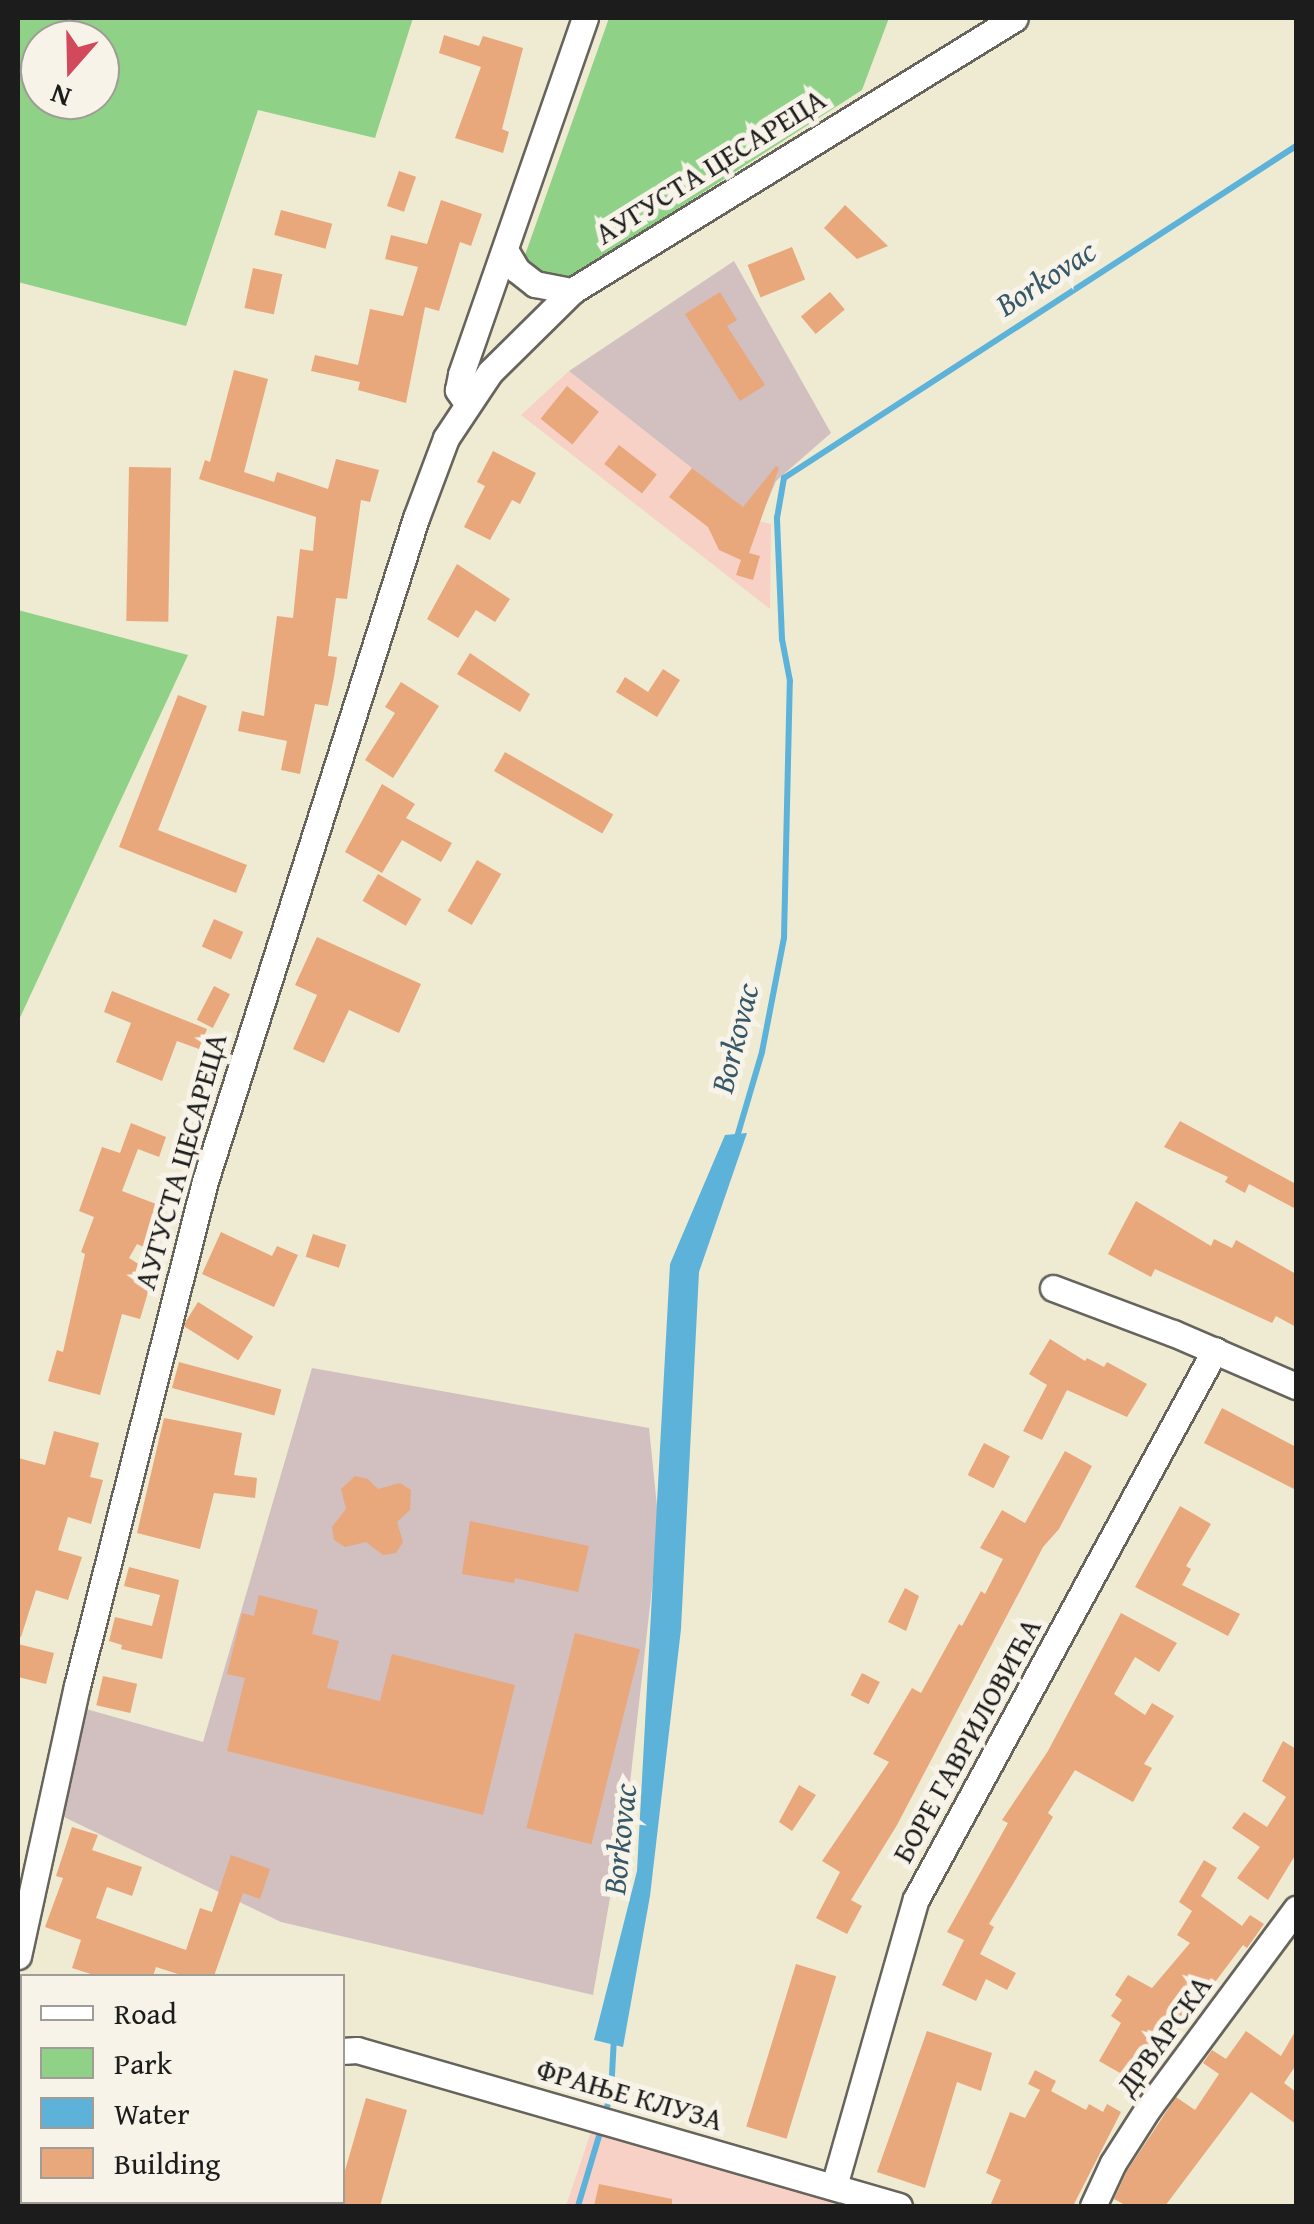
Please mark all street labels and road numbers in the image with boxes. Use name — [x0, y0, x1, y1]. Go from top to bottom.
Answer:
street label: АУГУСТА ЦЕСАРЕЦА — [588, 81, 832, 251]
street label: АУГУСТА ЦЕСАРЕЦА — [126, 1029, 234, 1293]
street label: БОРЕ ГАВРИЛОВИЋА — [884, 1612, 1048, 1868]
street label: ДРВАРСКА — [1107, 1968, 1219, 2102]
street label: ФРАЊЕ КЛУЗА — [533, 2050, 727, 2138]

